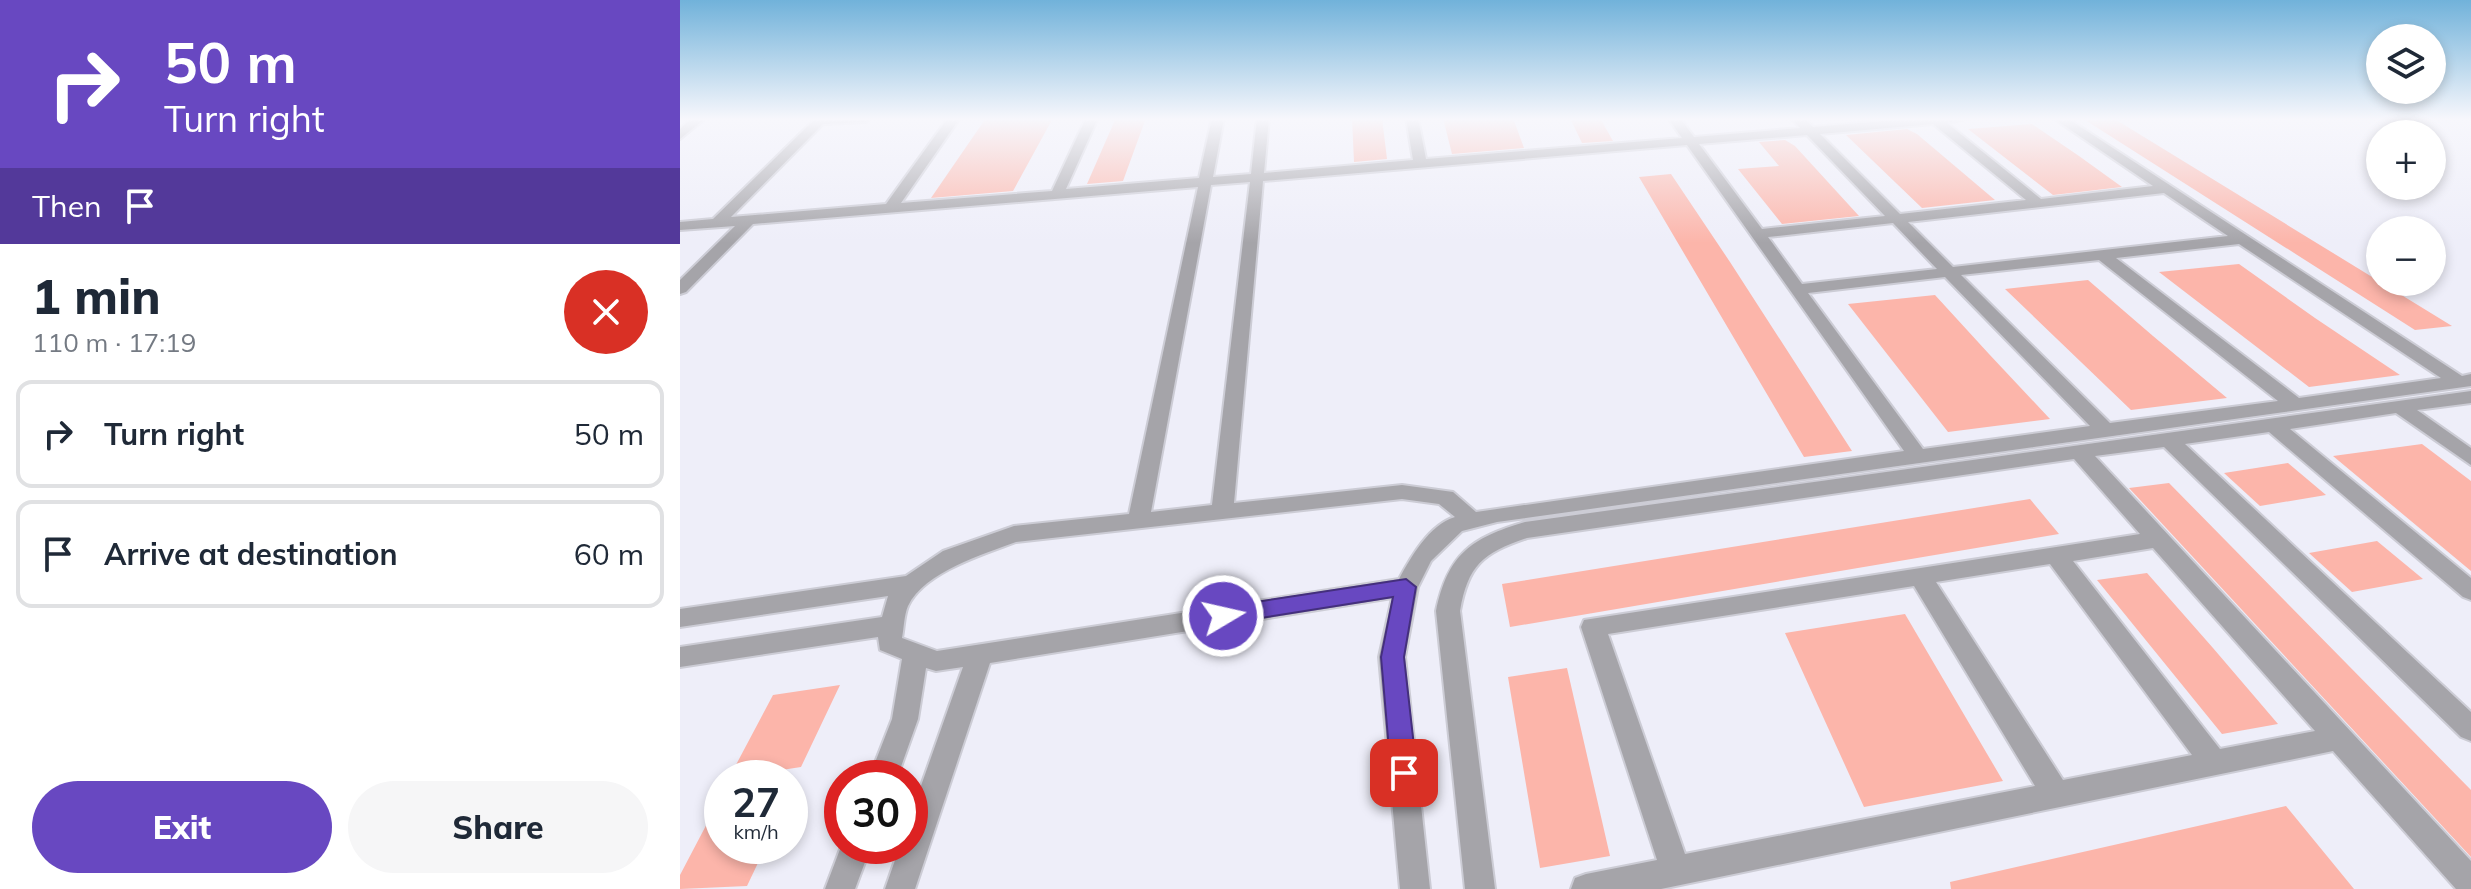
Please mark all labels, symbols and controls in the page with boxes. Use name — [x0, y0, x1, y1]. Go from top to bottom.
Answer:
map controls — [2366, 24, 2446, 296]
button: layers — [2366, 24, 2446, 104]
text: 50 m — [164, 27, 297, 97]
icon: right — [32, 32, 136, 136]
text: Turn right — [164, 96, 325, 141]
button: + — [2366, 120, 2446, 200]
icon: arrive — [118, 184, 162, 228]
text: Then — [32, 187, 102, 225]
button: − — [2366, 216, 2446, 296]
text: 1 min — [32, 266, 161, 326]
button: close — [564, 270, 648, 354]
text: 110 m · 17:19 — [32, 326, 196, 359]
icon: right — [36, 412, 80, 456]
text: Turn right — [104, 415, 244, 453]
text: 50 m — [574, 415, 644, 453]
icon: arrive — [36, 532, 80, 576]
text: Arrive at destination — [104, 535, 398, 573]
text: 60 m — [574, 535, 644, 573]
position arrow — [1181, 574, 1265, 658]
pin — [1370, 739, 1438, 807]
icon: arrive — [1382, 751, 1426, 795]
speed limit sign: 30 — [824, 760, 928, 864]
text: 27 — [732, 777, 780, 827]
button: Exit — [32, 781, 332, 873]
button: Share — [348, 781, 648, 873]
text: km/h — [733, 819, 779, 844]

